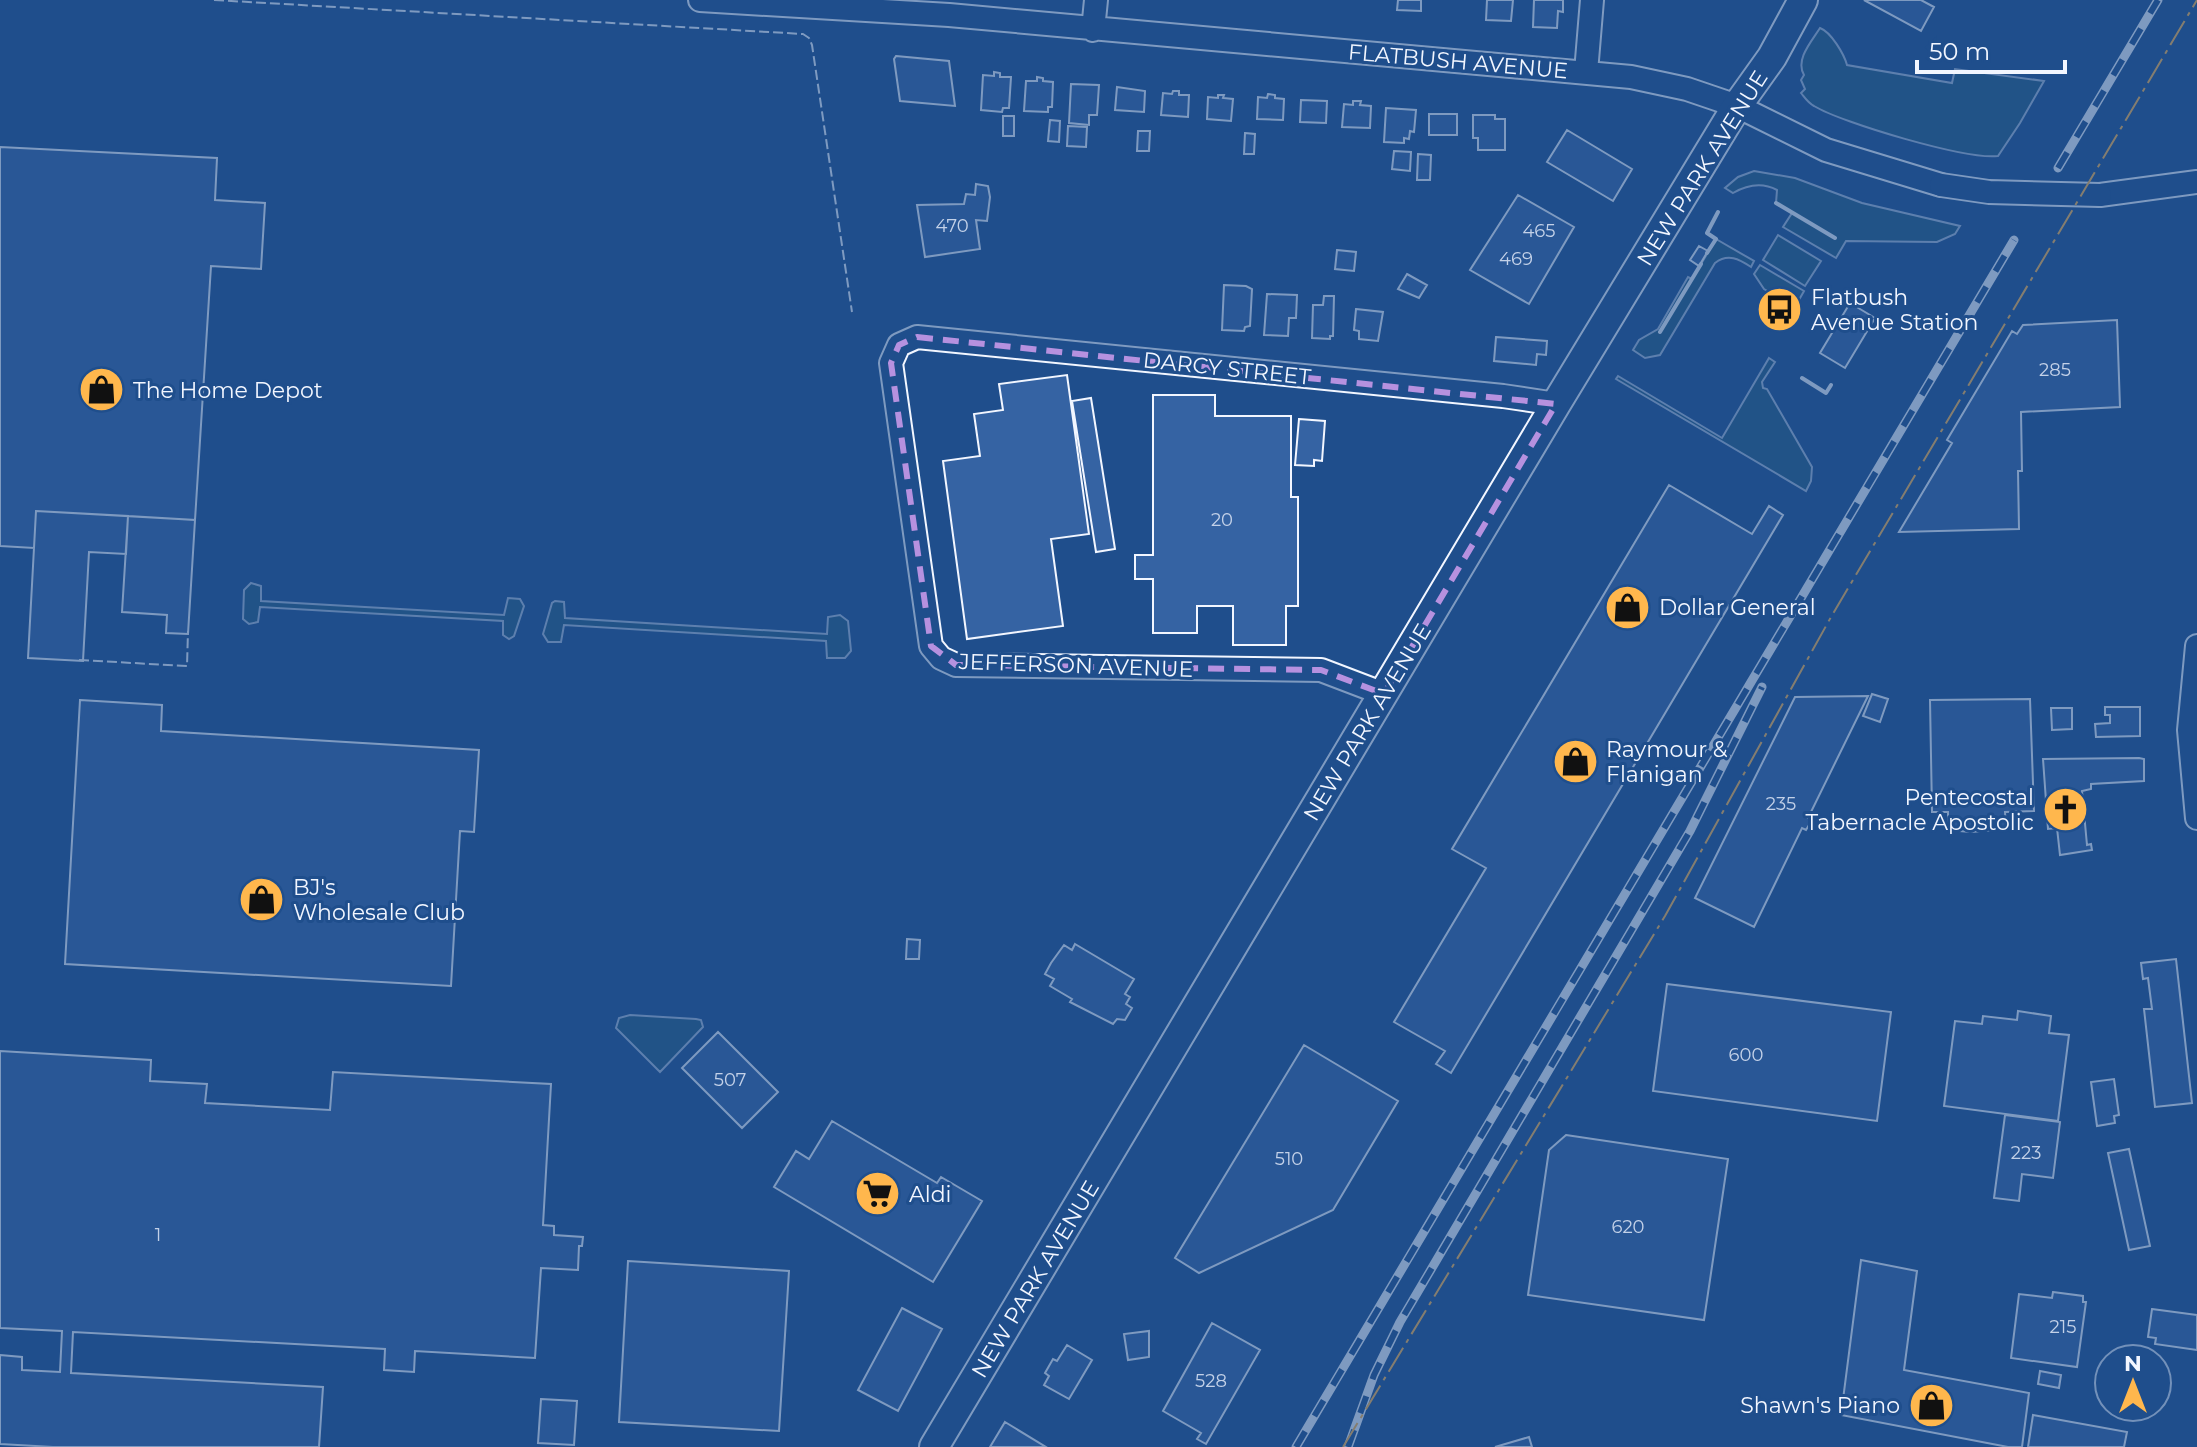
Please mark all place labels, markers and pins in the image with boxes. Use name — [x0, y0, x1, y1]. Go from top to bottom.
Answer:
place label: Flatbush Avenue Station — [1811, 284, 1978, 336]
bus stop icon: Flatbush Avenue Station — [1756, 286, 1804, 334]
shop icon: The Home Depot — [78, 366, 126, 414]
place label: The Home Depot — [133, 377, 323, 404]
shop icon: Dollar General — [1604, 583, 1652, 631]
place label: Dollar General — [1659, 594, 1816, 621]
place label: Raymour & Flanigan — [1606, 736, 1728, 788]
shop icon: Raymour & Flanigan — [1551, 738, 1599, 786]
place label: Pentecostal Tabernacle Apostolic — [1805, 784, 2034, 836]
church icon: Pentecostal Tabernacle Apostolic — [2041, 786, 2089, 834]
place label: BJ's Wholesale Club — [293, 874, 465, 926]
shop icon: BJ's Wholesale Club — [238, 876, 286, 924]
supermarket icon: Aldi — [854, 1170, 902, 1218]
place label: Aldi — [909, 1181, 952, 1208]
shop icon: Shawn's Piano — [1907, 1381, 1955, 1429]
place label: Shawn's Piano — [1740, 1392, 1900, 1419]

